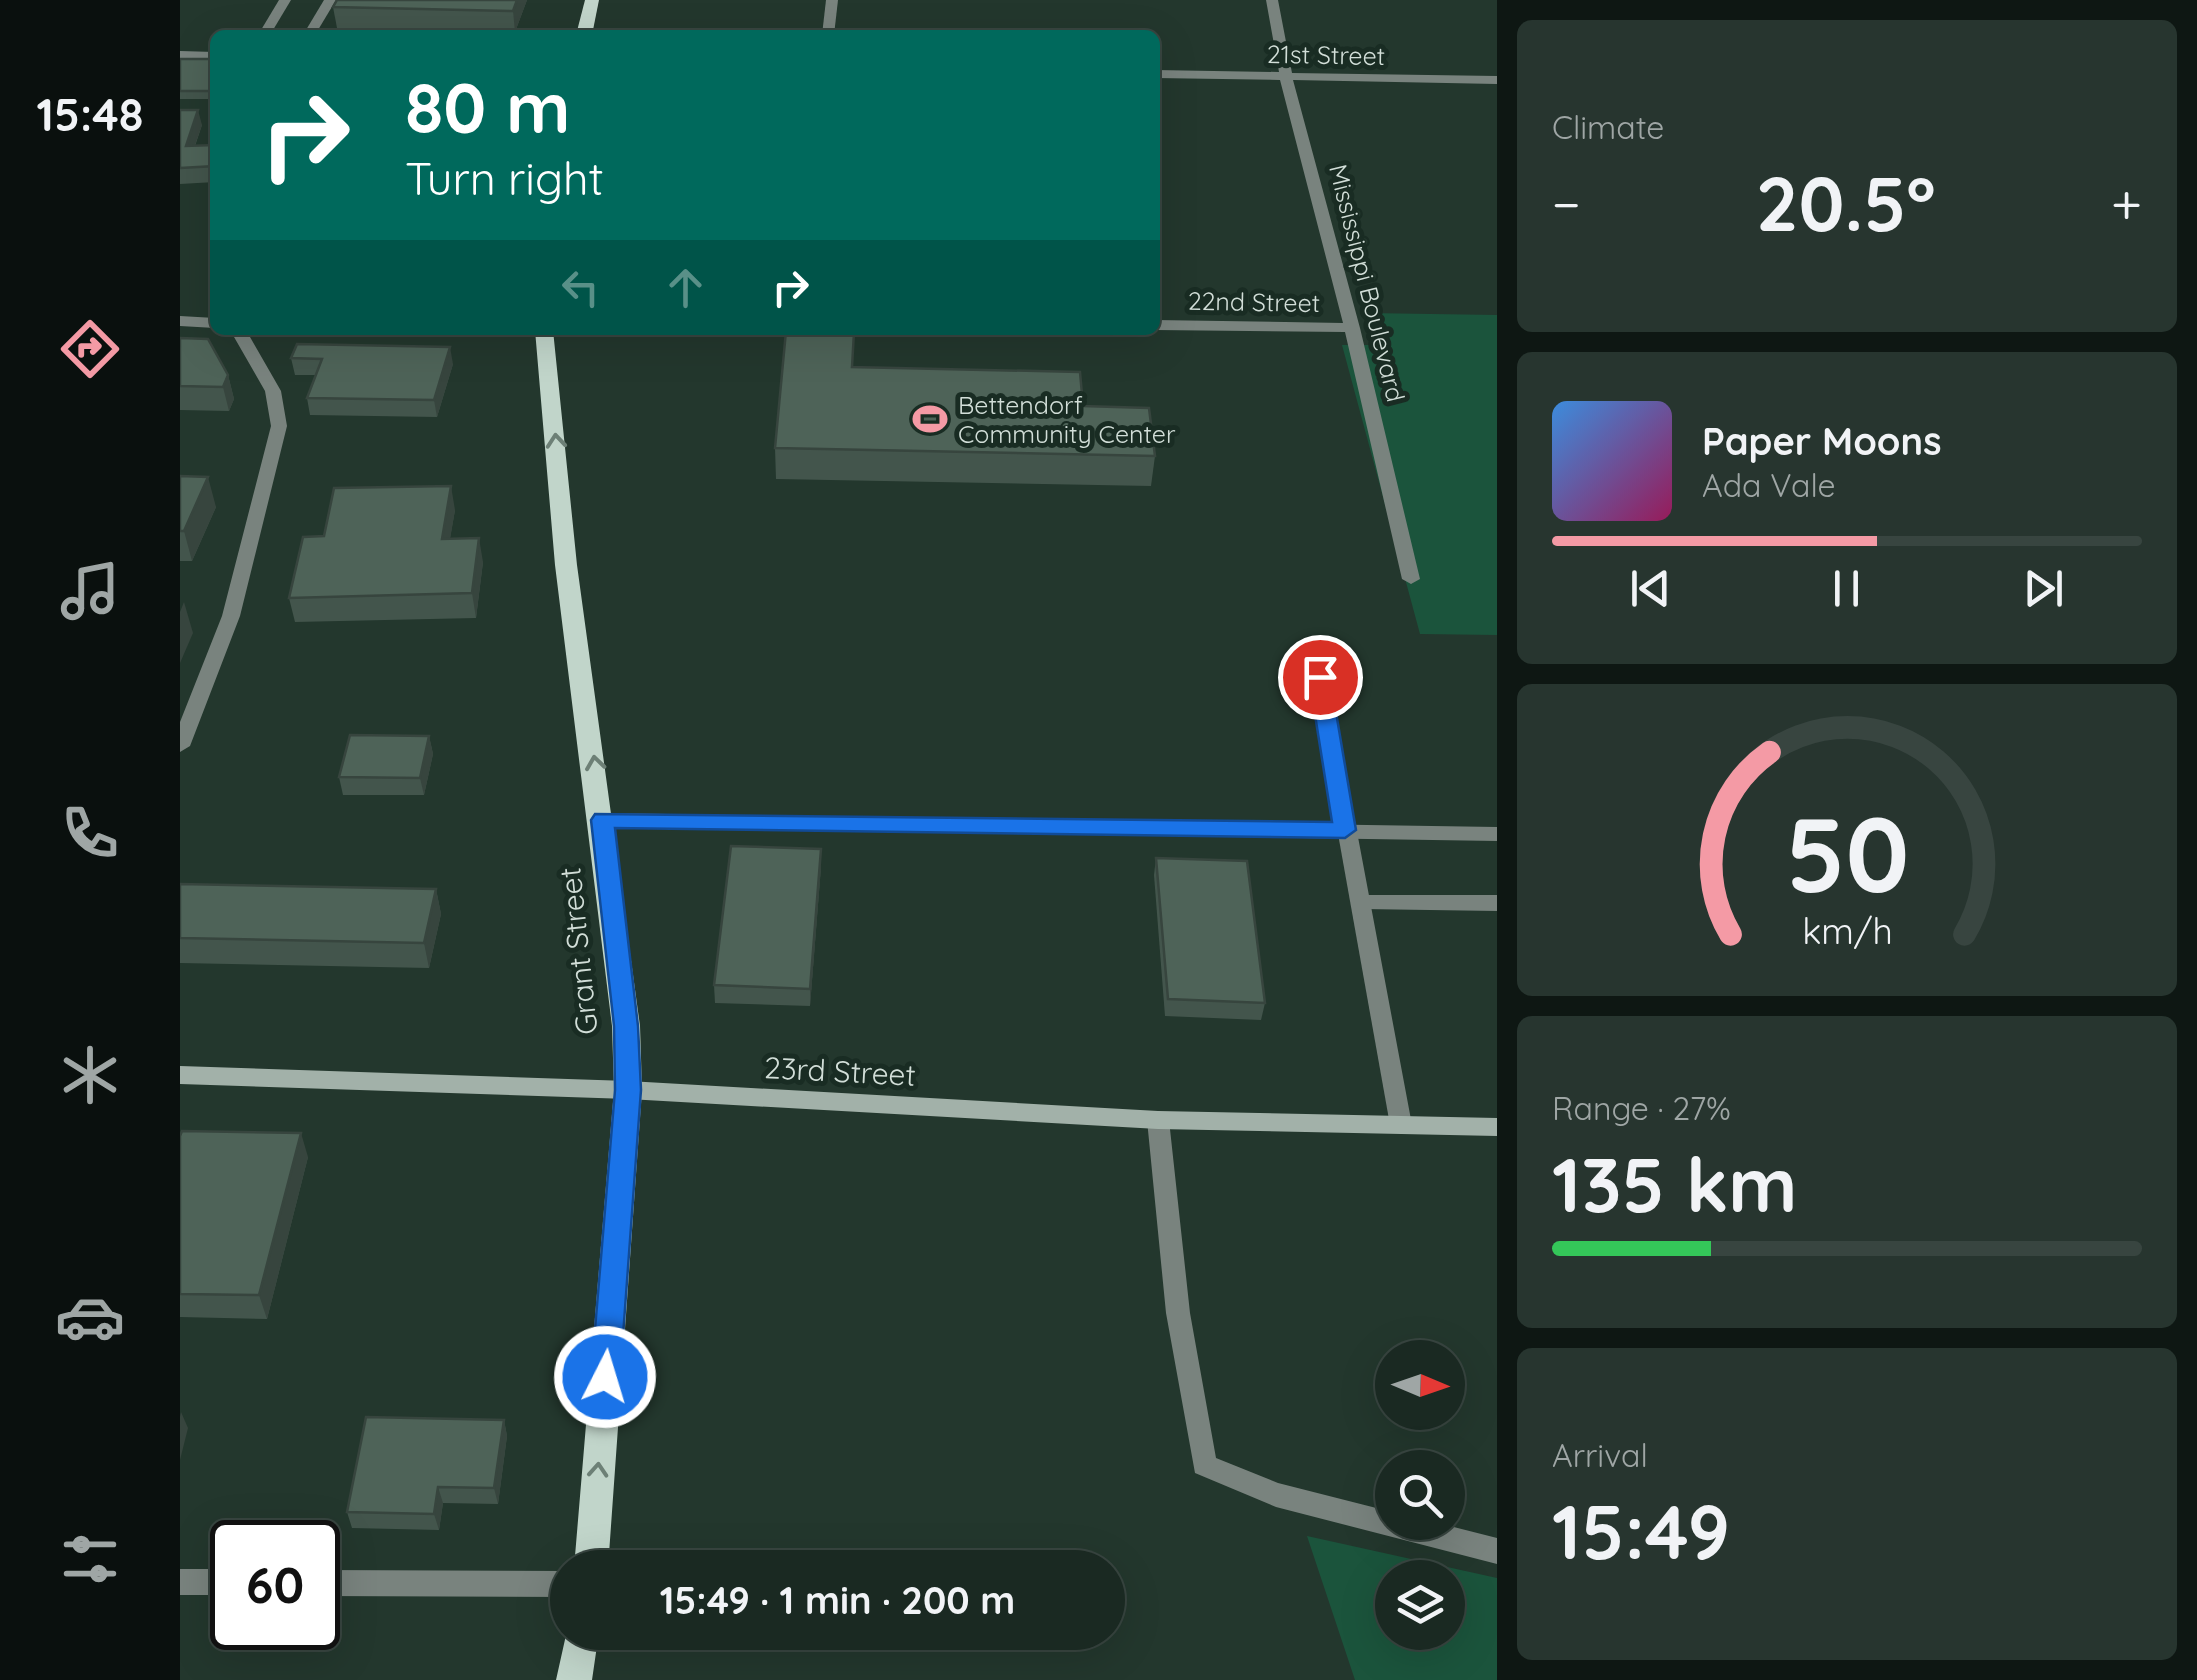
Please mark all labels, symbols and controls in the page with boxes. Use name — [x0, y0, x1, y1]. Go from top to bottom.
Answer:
street label: 21st Street — [1267, 38, 1385, 71]
text: 80 m — [405, 63, 570, 151]
icon: right — [240, 70, 370, 200]
text: 15:48 — [37, 86, 143, 142]
text: Climate — [1552, 107, 1664, 147]
text: Turn right — [405, 150, 604, 206]
text: 20.5° — [1756, 156, 1936, 250]
street label: Mississippi Boulevard — [1323, 161, 1412, 405]
text: − — [1552, 169, 1581, 238]
text: + — [2111, 169, 2142, 238]
icon: left — [553, 260, 608, 315]
icon: ahead — [658, 260, 713, 315]
icon: right — [763, 260, 818, 315]
street label: 22nd Street — [1188, 285, 1320, 318]
icon: directions — [55, 314, 125, 384]
place label: Bettendorf Community Center — [958, 389, 1176, 449]
sports icon: Bettendorf Community Center — [911, 400, 949, 438]
text: Paper Moons — [1702, 417, 1942, 465]
one-way arrow — [546, 432, 568, 448]
text: Ada Vale — [1702, 465, 1836, 505]
icon: music — [55, 556, 125, 626]
icon: previous — [1623, 561, 1678, 616]
icon: pause — [1819, 561, 1874, 616]
icon: next — [2016, 561, 2071, 616]
pin — [1278, 635, 1363, 720]
icon: arrive — [1293, 650, 1348, 705]
one-way arrow — [585, 755, 606, 772]
text: 50 — [1785, 788, 1909, 918]
icon: phone — [55, 798, 125, 868]
street label: Grant Street — [550, 866, 606, 1037]
text: km/h — [1802, 908, 1892, 953]
icon: climate — [55, 1040, 125, 1110]
street label: 23rd Street — [763, 1048, 917, 1094]
text: Range · 27% — [1552, 1088, 1731, 1128]
text: 135 km — [1552, 1137, 1797, 1231]
icon: car — [55, 1282, 125, 1352]
position arrow — [553, 1325, 657, 1429]
north arrow — [1375, 1340, 1465, 1430]
map controls — [1375, 1340, 1465, 1650]
text: Arrival — [1552, 1435, 1648, 1475]
button: search — [1375, 1450, 1465, 1540]
one-way arrow — [587, 1462, 609, 1478]
text: 15:49 — [1552, 1484, 1730, 1578]
speed limit sign: 60 — [210, 1520, 340, 1650]
icon: filters — [55, 1524, 125, 1594]
button: layers — [1375, 1560, 1465, 1650]
text: 15:49 · 1 min · 200 m — [660, 1576, 1015, 1624]

